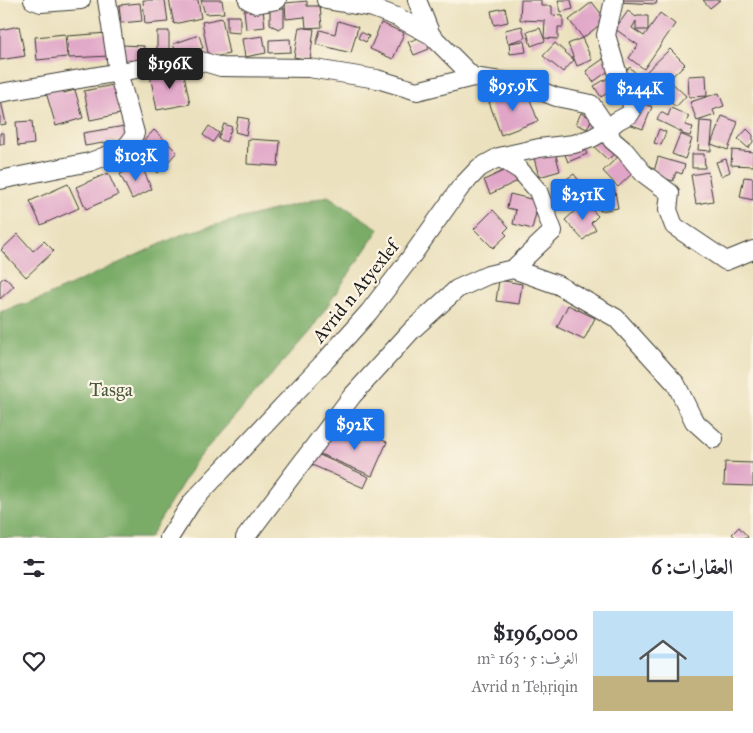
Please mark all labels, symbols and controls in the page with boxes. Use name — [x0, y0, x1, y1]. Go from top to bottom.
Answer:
pin: $196K — [135, 48, 205, 90]
text: $196K — [148, 54, 192, 73]
pin: $95.9K — [472, 70, 554, 112]
pin: $244K — [605, 72, 675, 115]
text: $95.9K — [489, 76, 537, 95]
text: $244K — [617, 79, 663, 98]
pin: $103K — [101, 140, 171, 182]
text: $103K — [115, 146, 157, 165]
pin: $251K — [548, 178, 618, 221]
text: $251K — [562, 185, 604, 204]
street label: Avrid n Atyexlef — [306, 233, 405, 348]
park label: Tasga — [89, 378, 134, 402]
pin: $92K — [325, 408, 385, 451]
text: $92K — [336, 415, 374, 434]
icon: filters — [20, 554, 48, 582]
text: العقارات: 6 — [651, 554, 733, 580]
text: $196,000 — [493, 620, 578, 646]
icon: home — [633, 631, 693, 691]
icon: heart — [20, 647, 48, 675]
text: الغرف: 5 · 163 m² — [477, 649, 578, 668]
text: Avrid n Teḥṛiqin — [471, 677, 578, 696]

